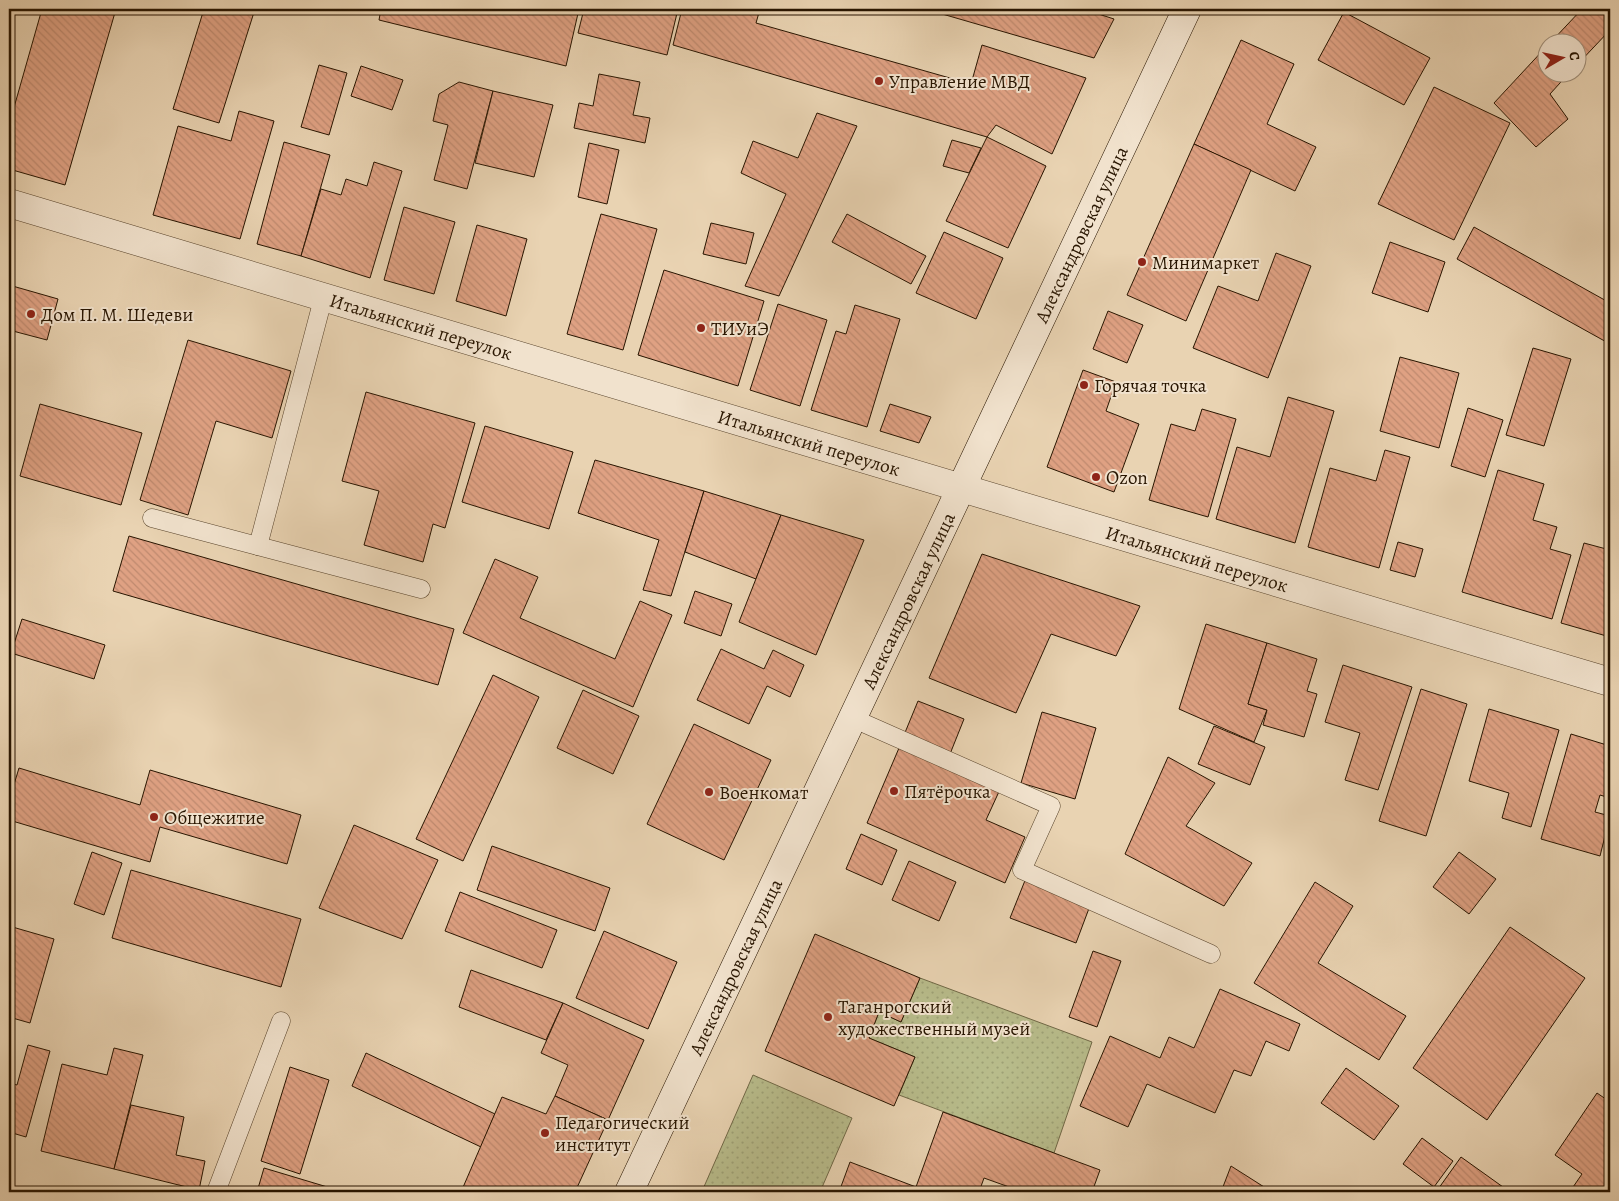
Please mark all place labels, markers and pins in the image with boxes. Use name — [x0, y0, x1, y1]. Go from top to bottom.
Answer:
place label: Управление МВД — [889, 69, 1030, 95]
marker: Управление МВД — [873, 75, 885, 87]
place label: Минимаркет — [1152, 250, 1260, 276]
marker: Минимаркет — [1136, 256, 1148, 268]
place label: Дом П. М. Шедеви — [41, 302, 193, 328]
marker: Дом П. М. Шедеви — [25, 308, 37, 320]
place label: ТИУиЭ — [711, 316, 769, 342]
marker: ТИУиЭ — [695, 322, 707, 334]
place label: Горячая точка — [1094, 373, 1207, 399]
marker: Горячая точка — [1078, 379, 1090, 391]
place label: Ozon — [1106, 465, 1148, 491]
marker: Ozon — [1090, 471, 1102, 483]
place label: Пятёрочка — [904, 779, 991, 805]
place label: Военкомат — [719, 780, 809, 806]
marker: Пятёрочка — [888, 785, 900, 797]
marker: Военкомат — [703, 786, 715, 798]
place label: Общежитие — [164, 805, 265, 831]
marker: Общежитие — [148, 811, 160, 823]
place label: Таганрогский художественный музей — [838, 994, 1030, 1042]
marker: Таганрогский художественный музей — [822, 1011, 834, 1023]
place label: Педагогический институт — [555, 1110, 690, 1158]
marker: Педагогический институт — [539, 1127, 551, 1139]

